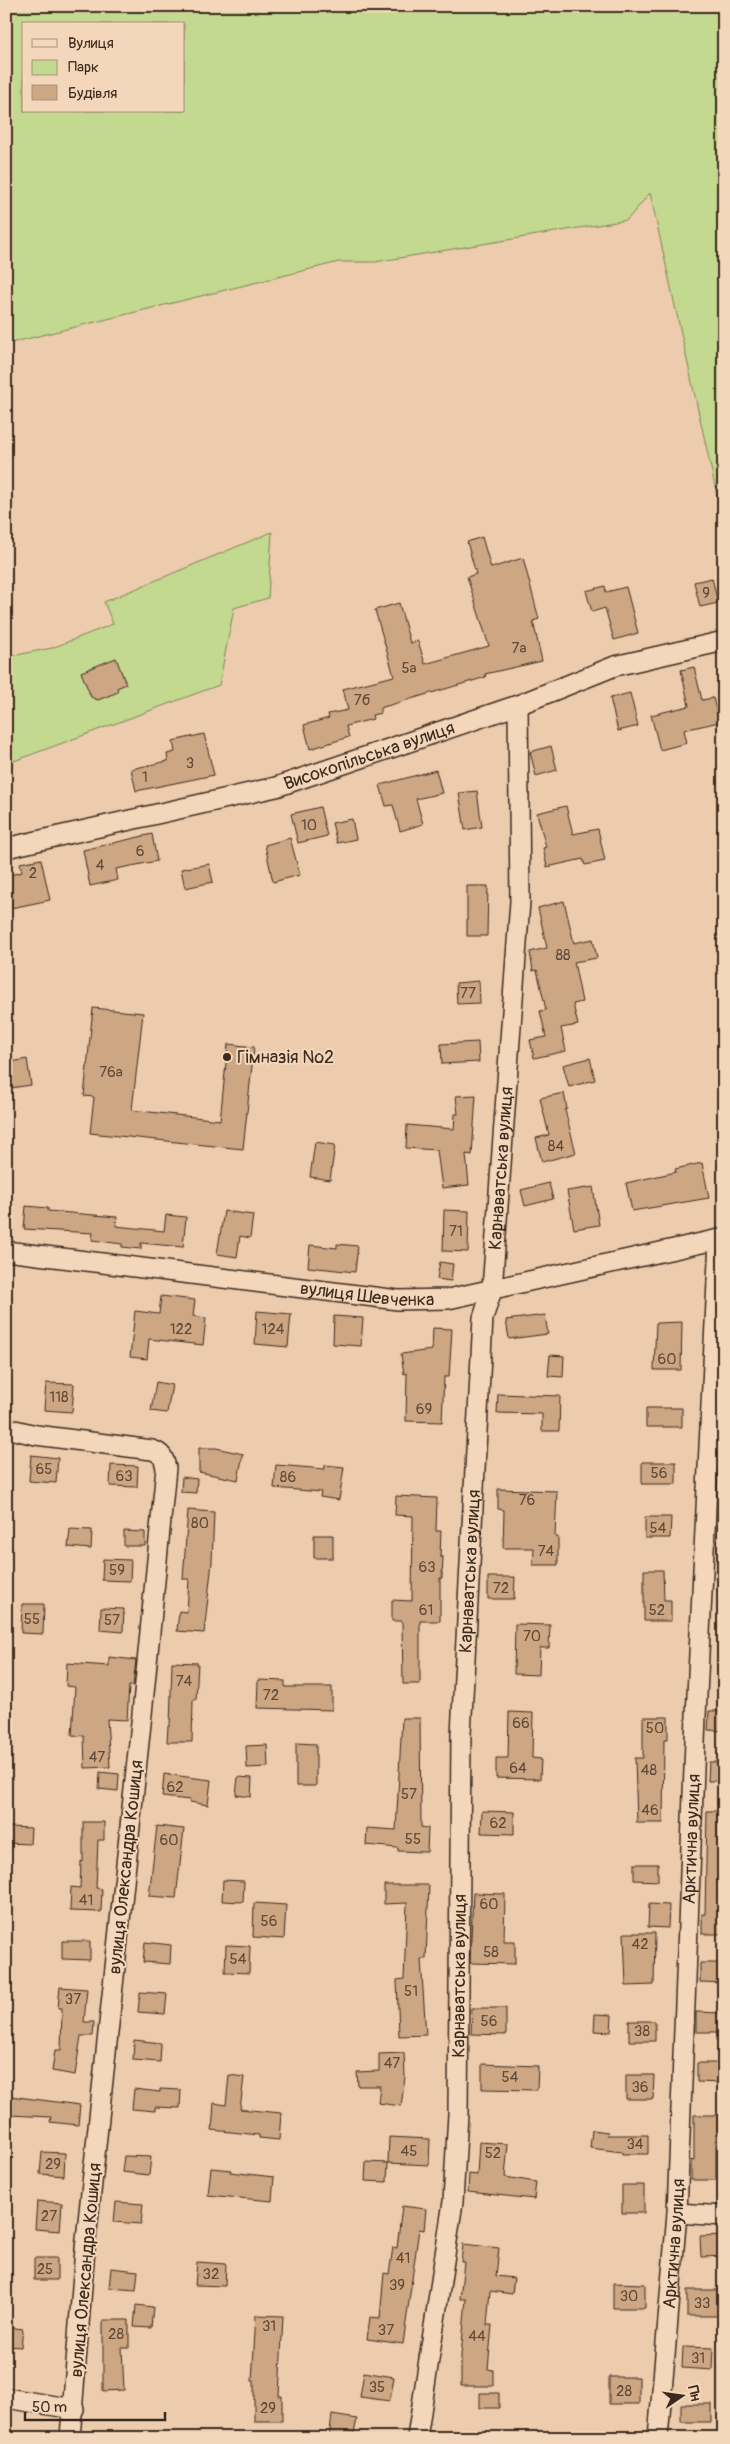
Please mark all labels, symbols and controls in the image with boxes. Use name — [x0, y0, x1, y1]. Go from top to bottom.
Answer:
legend — [22, 22, 185, 112]
text: Вулиця — [68, 34, 114, 53]
text: Парк — [68, 58, 99, 77]
text: Будівля — [68, 84, 117, 103]
house number: 9 — [702, 584, 710, 603]
house number: 7а — [512, 639, 526, 658]
house number: 5а — [401, 659, 417, 678]
house number: 7б — [354, 691, 371, 710]
street label: Високопільська вулиця — [281, 716, 457, 795]
house number: 3 — [186, 754, 194, 773]
house number: 1 — [142, 768, 148, 787]
house number: 10 — [301, 816, 317, 835]
house number: 6 — [136, 842, 144, 861]
house number: 4 — [96, 856, 105, 875]
house number: 2 — [29, 864, 37, 883]
house number: 88 — [555, 946, 571, 965]
house number: 77 — [460, 984, 476, 1003]
place label: Гімназія №2 — [237, 1046, 334, 1069]
marker: Гімназія №2 — [221, 1051, 233, 1063]
house number: 76а — [99, 1063, 123, 1082]
street label: Карнаватська вулиця — [483, 1086, 518, 1251]
house number: 84 — [548, 1137, 564, 1156]
house number: 71 — [449, 1222, 463, 1241]
street label: вулиця Шевченка — [299, 1276, 435, 1312]
house number: 122 — [170, 1320, 192, 1339]
house number: 124 — [262, 1320, 285, 1339]
house number: 60 — [658, 1350, 676, 1369]
house number: 118 — [49, 1388, 69, 1407]
house number: 69 — [416, 1400, 432, 1419]
house number: 65 — [36, 1460, 52, 1479]
house number: 56 — [651, 1464, 667, 1483]
house number: 63 — [115, 1467, 133, 1486]
house number: 86 — [280, 1468, 296, 1487]
street label: Карнаватська вулиця — [454, 1489, 485, 1653]
house number: 76 — [519, 1491, 535, 1510]
house number: 80 — [191, 1514, 209, 1533]
house number: 54 — [650, 1519, 667, 1538]
house number: 74 — [538, 1542, 555, 1561]
house number: 63 — [418, 1558, 436, 1577]
house number: 59 — [109, 1561, 125, 1580]
house number: 72 — [493, 1579, 509, 1598]
house number: 61 — [419, 1601, 433, 1620]
house number: 52 — [649, 1601, 665, 1620]
house number: 55 — [24, 1610, 40, 1629]
house number: 57 — [104, 1611, 120, 1630]
house number: 70 — [523, 1627, 541, 1646]
house number: 74 — [176, 1672, 193, 1691]
house number: 72 — [263, 1686, 279, 1705]
house number: 66 — [512, 1714, 530, 1733]
house number: 50 — [646, 1719, 664, 1738]
house number: 47 — [89, 1748, 105, 1767]
street label: вулиця Олександра Кошиця — [103, 1759, 149, 1975]
house number: 64 — [509, 1759, 527, 1778]
house number: 48 — [641, 1761, 658, 1780]
street label: Арктична вулиця — [677, 1773, 705, 1905]
house number: 62 — [166, 1778, 184, 1797]
house number: 57 — [401, 1785, 417, 1804]
house number: 46 — [641, 1801, 659, 1820]
house number: 62 — [489, 1814, 507, 1833]
house number: 55 — [405, 1830, 421, 1849]
house number: 60 — [160, 1831, 178, 1850]
house number: 41 — [79, 1891, 93, 1910]
street label: Карнаватська вулиця — [447, 1894, 471, 2058]
house number: 60 — [480, 1895, 498, 1914]
house number: 56 — [261, 1912, 277, 1931]
house number: 42 — [631, 1935, 649, 1954]
house number: 58 — [483, 1943, 499, 1962]
house number: 54 — [230, 1950, 247, 1969]
house number: 51 — [404, 1982, 418, 2001]
house number: 37 — [65, 1990, 81, 2009]
house number: 56 — [481, 2012, 497, 2031]
house number: 38 — [634, 2022, 650, 2041]
house number: 47 — [384, 2054, 400, 2073]
house number: 54 — [502, 2068, 519, 2087]
house number: 36 — [631, 2078, 649, 2097]
house number: 34 — [626, 2135, 644, 2154]
house number: 45 — [401, 2142, 417, 2161]
house number: 52 — [485, 2144, 501, 2163]
house number: 29 — [45, 2155, 61, 2174]
street label: вулиця Олександра Кошиця — [65, 2162, 107, 2378]
street label: Арктична вулиця — [657, 2178, 690, 2310]
house number: 27 — [41, 2207, 57, 2226]
house number: 41 — [396, 2249, 410, 2268]
house number: 25 — [37, 2260, 53, 2279]
house number: 32 — [203, 2265, 219, 2284]
house number: 39 — [389, 2276, 405, 2295]
house number: 30 — [620, 2287, 638, 2306]
house number: 33 — [694, 2294, 710, 2313]
house number: 31 — [262, 2317, 276, 2336]
house number: 37 — [378, 2321, 394, 2340]
house number: 28 — [108, 2325, 124, 2344]
house number: 44 — [468, 2327, 486, 2346]
house number: 31 — [691, 2349, 705, 2368]
north arrow — [658, 2372, 708, 2422]
house number: 35 — [369, 2378, 385, 2397]
house number: 28 — [616, 2382, 632, 2401]
text: Пн — [684, 2384, 704, 2403]
scale bar — [25, 2389, 165, 2421]
text: 50 m — [32, 2398, 67, 2417]
house number: 29 — [260, 2399, 276, 2418]

